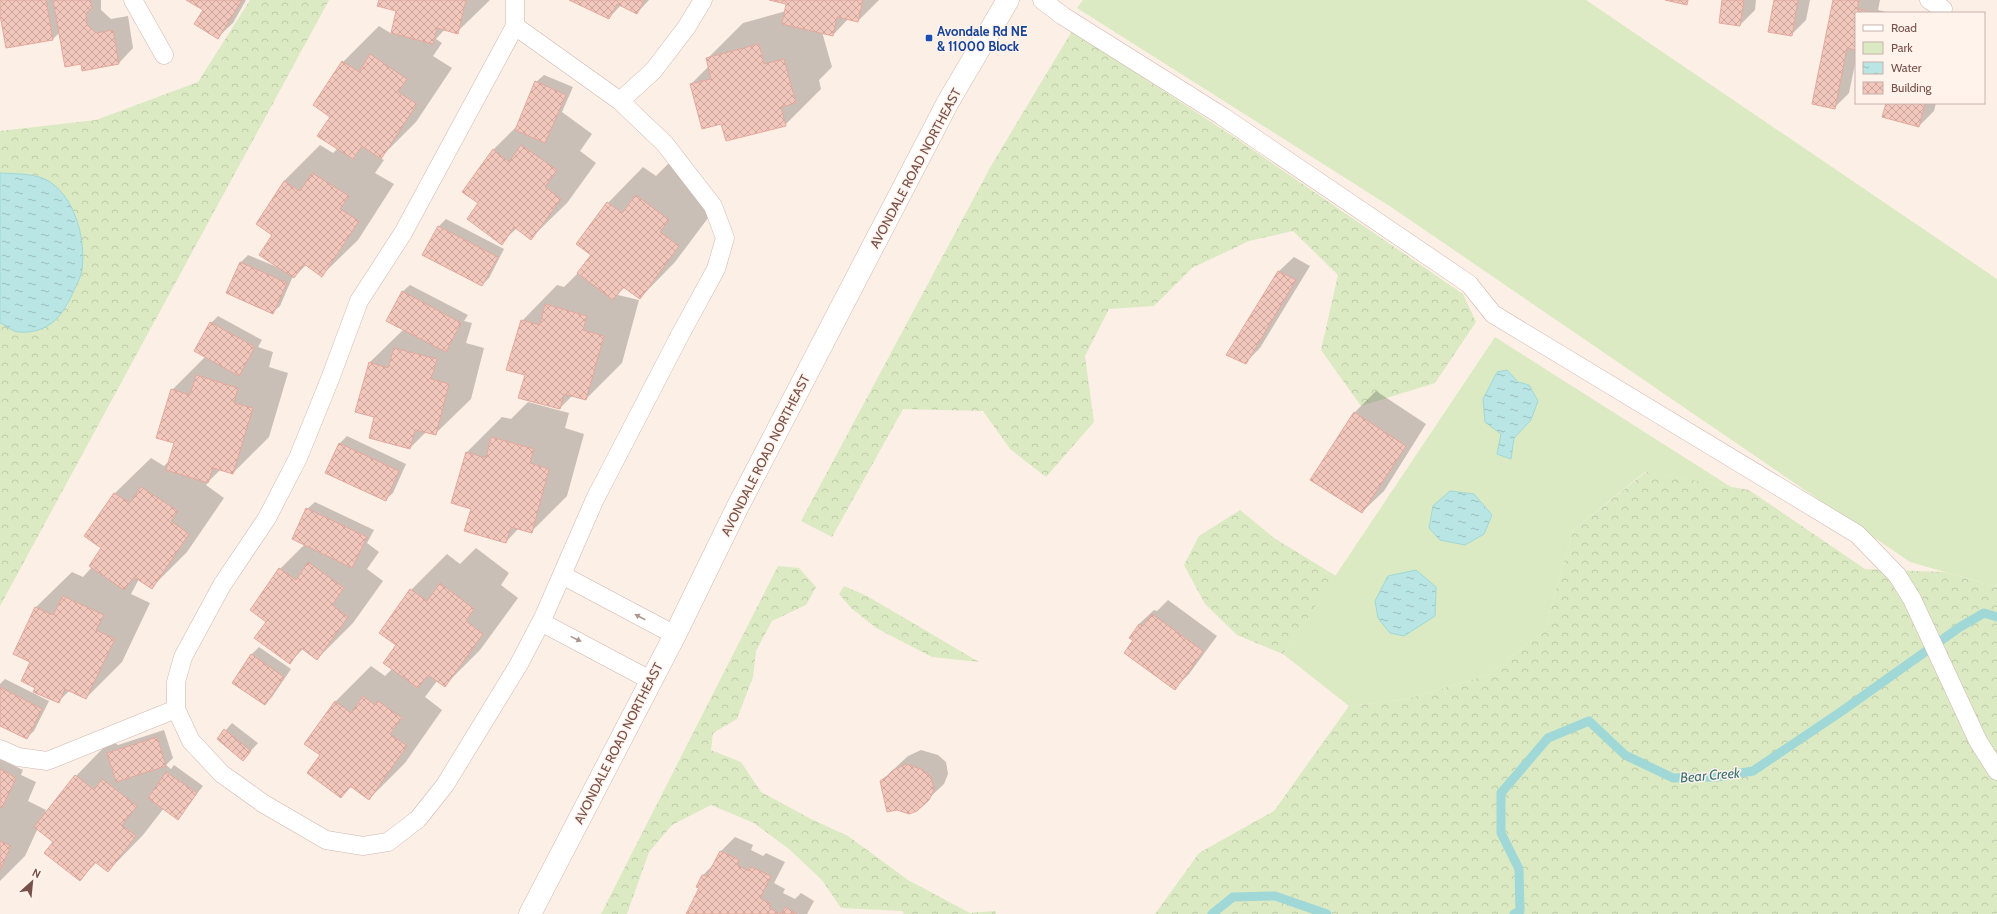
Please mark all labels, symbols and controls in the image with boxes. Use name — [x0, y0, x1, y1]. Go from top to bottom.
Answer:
legend — [1855, 12, 1985, 104]
text: Road — [1891, 20, 1917, 35]
place label: Avondale Rd NE & 11000 Block — [937, 23, 1027, 54]
marker: Avondale Rd NE & 11000 Block — [924, 33, 934, 43]
text: Park — [1891, 40, 1913, 55]
text: Water — [1891, 60, 1922, 75]
text: Building — [1891, 80, 1933, 95]
street label: AVONDALE ROAD NORTHEAST — [866, 85, 964, 251]
street label: AVONDALE ROAD NORTHEAST — [717, 372, 813, 538]
one-way arrow — [634, 613, 646, 620]
one-way arrow — [570, 636, 581, 642]
street label: AVONDALE ROAD NORTHEAST — [570, 660, 666, 826]
water label: Bear Creek — [1679, 763, 1742, 787]
north arrow — [12, 862, 52, 902]
text: N — [30, 865, 43, 881]

